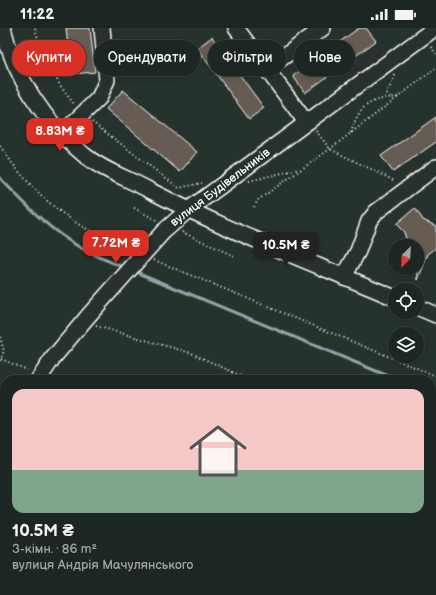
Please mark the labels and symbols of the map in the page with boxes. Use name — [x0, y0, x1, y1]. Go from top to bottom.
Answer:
pin: 8.83M ₴ — [23, 118, 97, 152]
street label: вулиця Будівельників — [167, 145, 274, 230]
pin: 7.72M ₴ — [79, 230, 153, 264]
pin: 10.5M ₴ — [249, 232, 323, 266]
north arrow — [388, 239, 424, 275]

